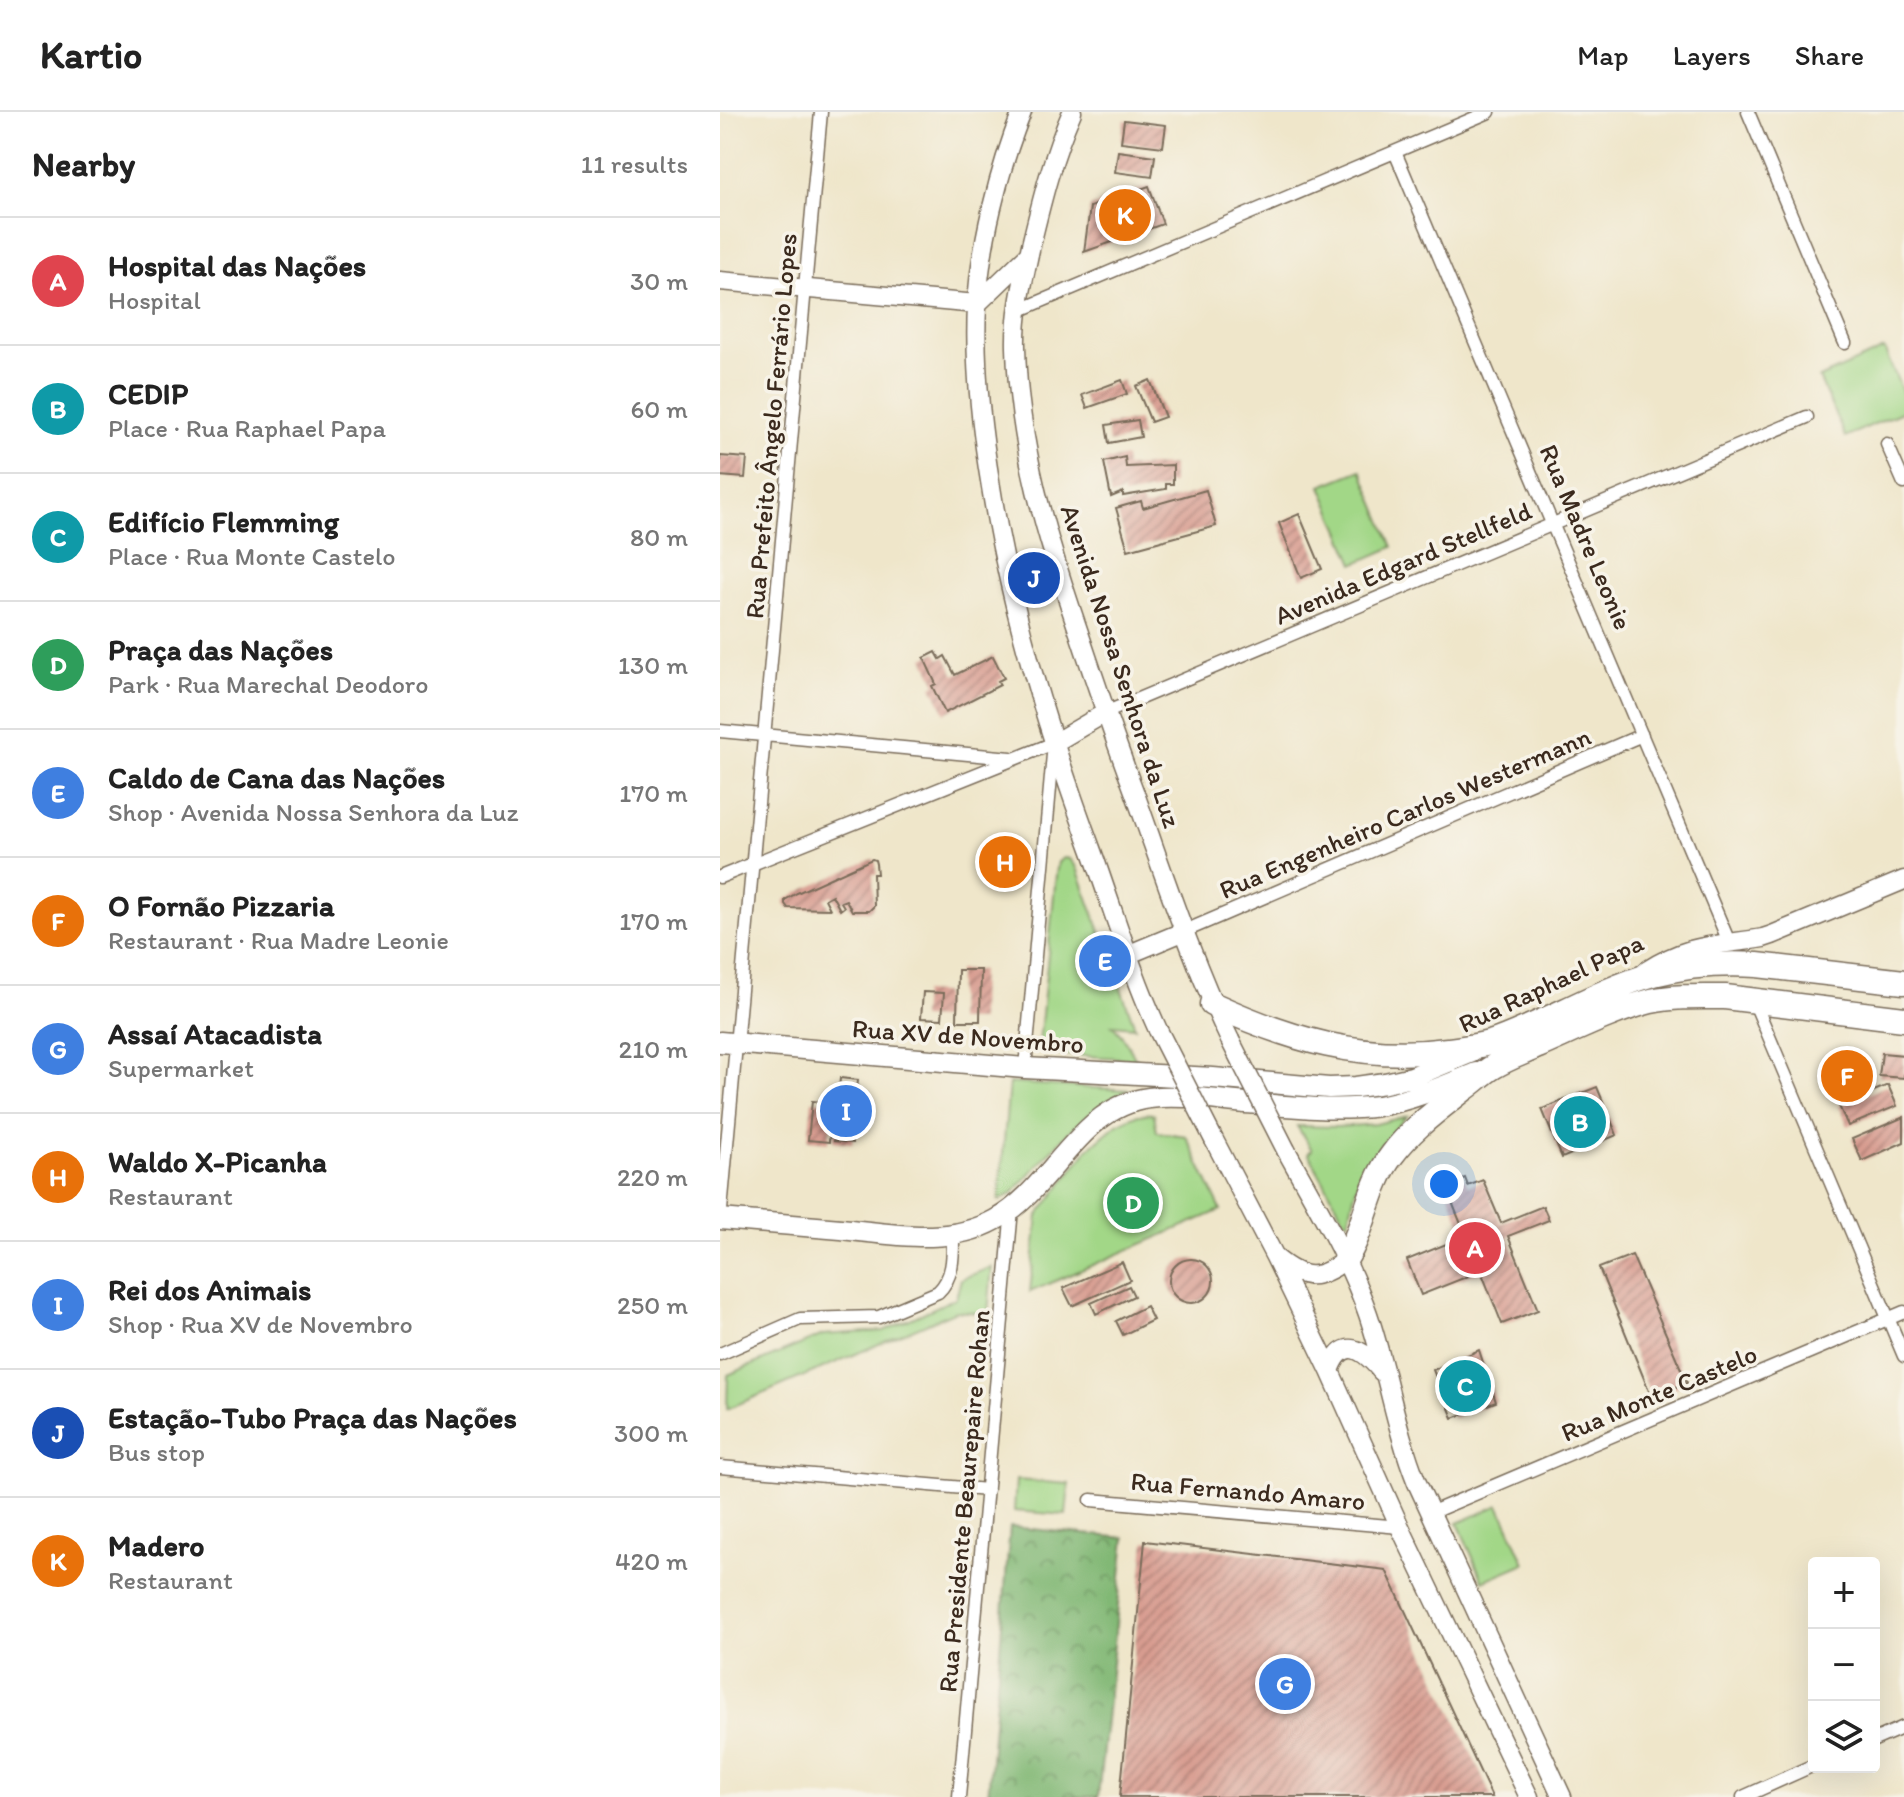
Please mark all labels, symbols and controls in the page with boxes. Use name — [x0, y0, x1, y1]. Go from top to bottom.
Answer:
text: Kartio — [40, 32, 142, 78]
text: Map — [1577, 38, 1629, 72]
text: Layers — [1673, 38, 1751, 72]
text: Share — [1795, 38, 1864, 72]
text: Nearby — [32, 144, 135, 185]
text: 11 results — [581, 148, 688, 180]
pin: K — [1099, 185, 1151, 245]
street label: Rua Prefeito Ângelo Ferrário Lopes — [738, 232, 804, 620]
text: Hospital das Nações — [108, 247, 366, 284]
text: A — [50, 265, 66, 297]
text: 30 m — [630, 265, 688, 297]
text: Hospital — [108, 284, 201, 316]
text: CEDIP — [108, 375, 188, 412]
text: B — [50, 393, 66, 425]
text: 60 m — [631, 393, 688, 425]
text: Place · Rua Raphael Papa — [108, 412, 386, 444]
street label: Rua Madre Leonie — [1533, 440, 1639, 634]
street label: Avenida Edgard Stellfeld — [1270, 494, 1537, 632]
street label: Avenida Nossa Senhora da Luz — [1054, 500, 1188, 832]
text: Edifício Flemming — [108, 503, 339, 540]
text: C — [50, 521, 66, 553]
text: 80 m — [630, 521, 688, 553]
text: Place · Rua Monte Castelo — [108, 540, 396, 572]
pin: J — [1008, 548, 1060, 608]
text: Praça das Nações — [108, 631, 333, 668]
text: D — [49, 649, 67, 681]
text: 130 m — [618, 649, 688, 681]
text: Park · Rua Marechal Deodoro — [108, 668, 428, 700]
street label: Rua Engenheiro Carlos Westermann — [1215, 720, 1596, 906]
text: Caldo de Cana das Nações — [108, 759, 445, 796]
text: E — [51, 777, 65, 809]
text: 170 m — [619, 777, 688, 809]
text: Shop · Avenida Nossa Senhora da Luz — [108, 796, 519, 828]
pin: H — [979, 832, 1031, 892]
text: O Fornão Pizzaria — [108, 887, 335, 924]
text: F — [51, 905, 65, 937]
text: 170 m — [619, 905, 688, 937]
text: Restaurant · Rua Madre Leonie — [108, 924, 449, 956]
street label: Rua Raphael Papa — [1454, 926, 1649, 1040]
pin: E — [1079, 931, 1131, 991]
street label: Rua XV de Novembro — [851, 1012, 1085, 1060]
text: Assaí Atacadista — [108, 1015, 322, 1052]
text: G — [49, 1033, 67, 1065]
text: 210 m — [619, 1033, 688, 1065]
pin: F — [1821, 1046, 1873, 1106]
text: Supermarket — [108, 1052, 254, 1084]
pin: I — [820, 1081, 872, 1141]
pin: B — [1554, 1092, 1606, 1152]
text: Waldo X-Picanha — [108, 1143, 327, 1180]
text: H — [49, 1161, 67, 1193]
text: 220 m — [617, 1161, 688, 1193]
your location — [1424, 1164, 1464, 1204]
pin: D — [1107, 1173, 1159, 1233]
text: Restaurant — [108, 1180, 233, 1212]
pin: A — [1449, 1218, 1501, 1278]
text: Rei dos Animais — [108, 1271, 311, 1308]
text: I — [53, 1289, 63, 1321]
text: 250 m — [617, 1289, 688, 1321]
text: Shop · Rua XV de Novembro — [108, 1308, 413, 1340]
street label: Rua Presidente Beaurepaire Rohan — [931, 1308, 997, 1694]
street label: Rua Monte Castelo — [1556, 1337, 1762, 1449]
pin: C — [1439, 1356, 1491, 1416]
text: Estação-Tubo Praça das Nações — [108, 1399, 517, 1436]
text: J — [52, 1417, 64, 1449]
text: 300 m — [614, 1417, 688, 1449]
text: Bus stop — [108, 1436, 205, 1468]
street label: Rua Fernando Amaro — [1129, 1465, 1367, 1517]
text: Madero — [108, 1527, 205, 1564]
text: K — [50, 1545, 66, 1577]
text: 420 m — [615, 1545, 688, 1577]
map controls — [1808, 1557, 1880, 1773]
button: + — [1808, 1557, 1880, 1629]
text: Restaurant — [108, 1564, 233, 1596]
button: − — [1808, 1629, 1880, 1701]
pin: G — [1259, 1654, 1311, 1714]
button: layers — [1808, 1701, 1880, 1773]

